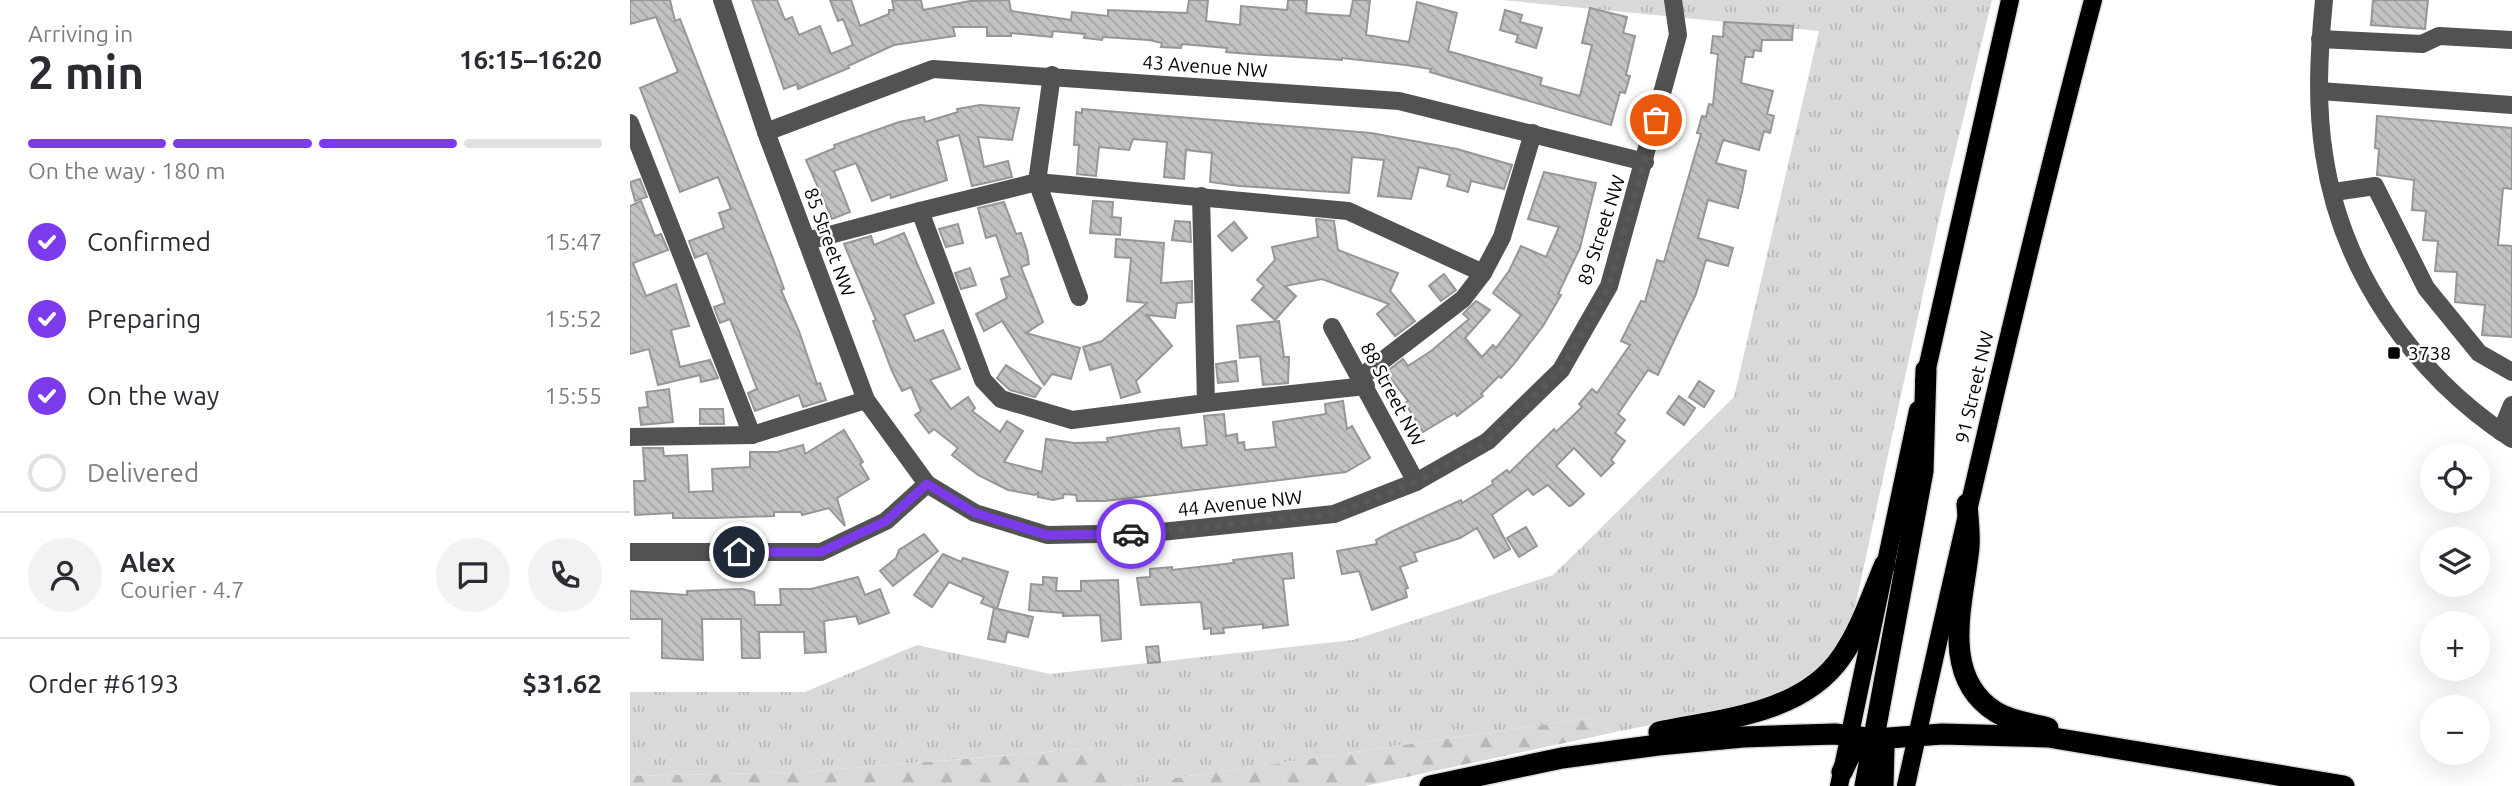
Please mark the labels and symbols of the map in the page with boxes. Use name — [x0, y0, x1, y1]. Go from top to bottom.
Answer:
street label: 43 Avenue NW — [1142, 51, 1268, 81]
pin — [1626, 90, 1686, 150]
street label: 89 Street NW — [1573, 172, 1629, 288]
street label: 85 Street NW — [800, 185, 860, 299]
street label: 91 Street NW — [1950, 329, 1998, 445]
street label: 88 Street NW — [1356, 338, 1430, 450]
place label: 3738 — [2408, 342, 2451, 364]
marker: 3738 — [2386, 345, 2402, 361]
street label: 44 Avenue NW — [1177, 486, 1303, 520]
courier — [1096, 499, 1166, 569]
pin — [709, 522, 769, 582]

